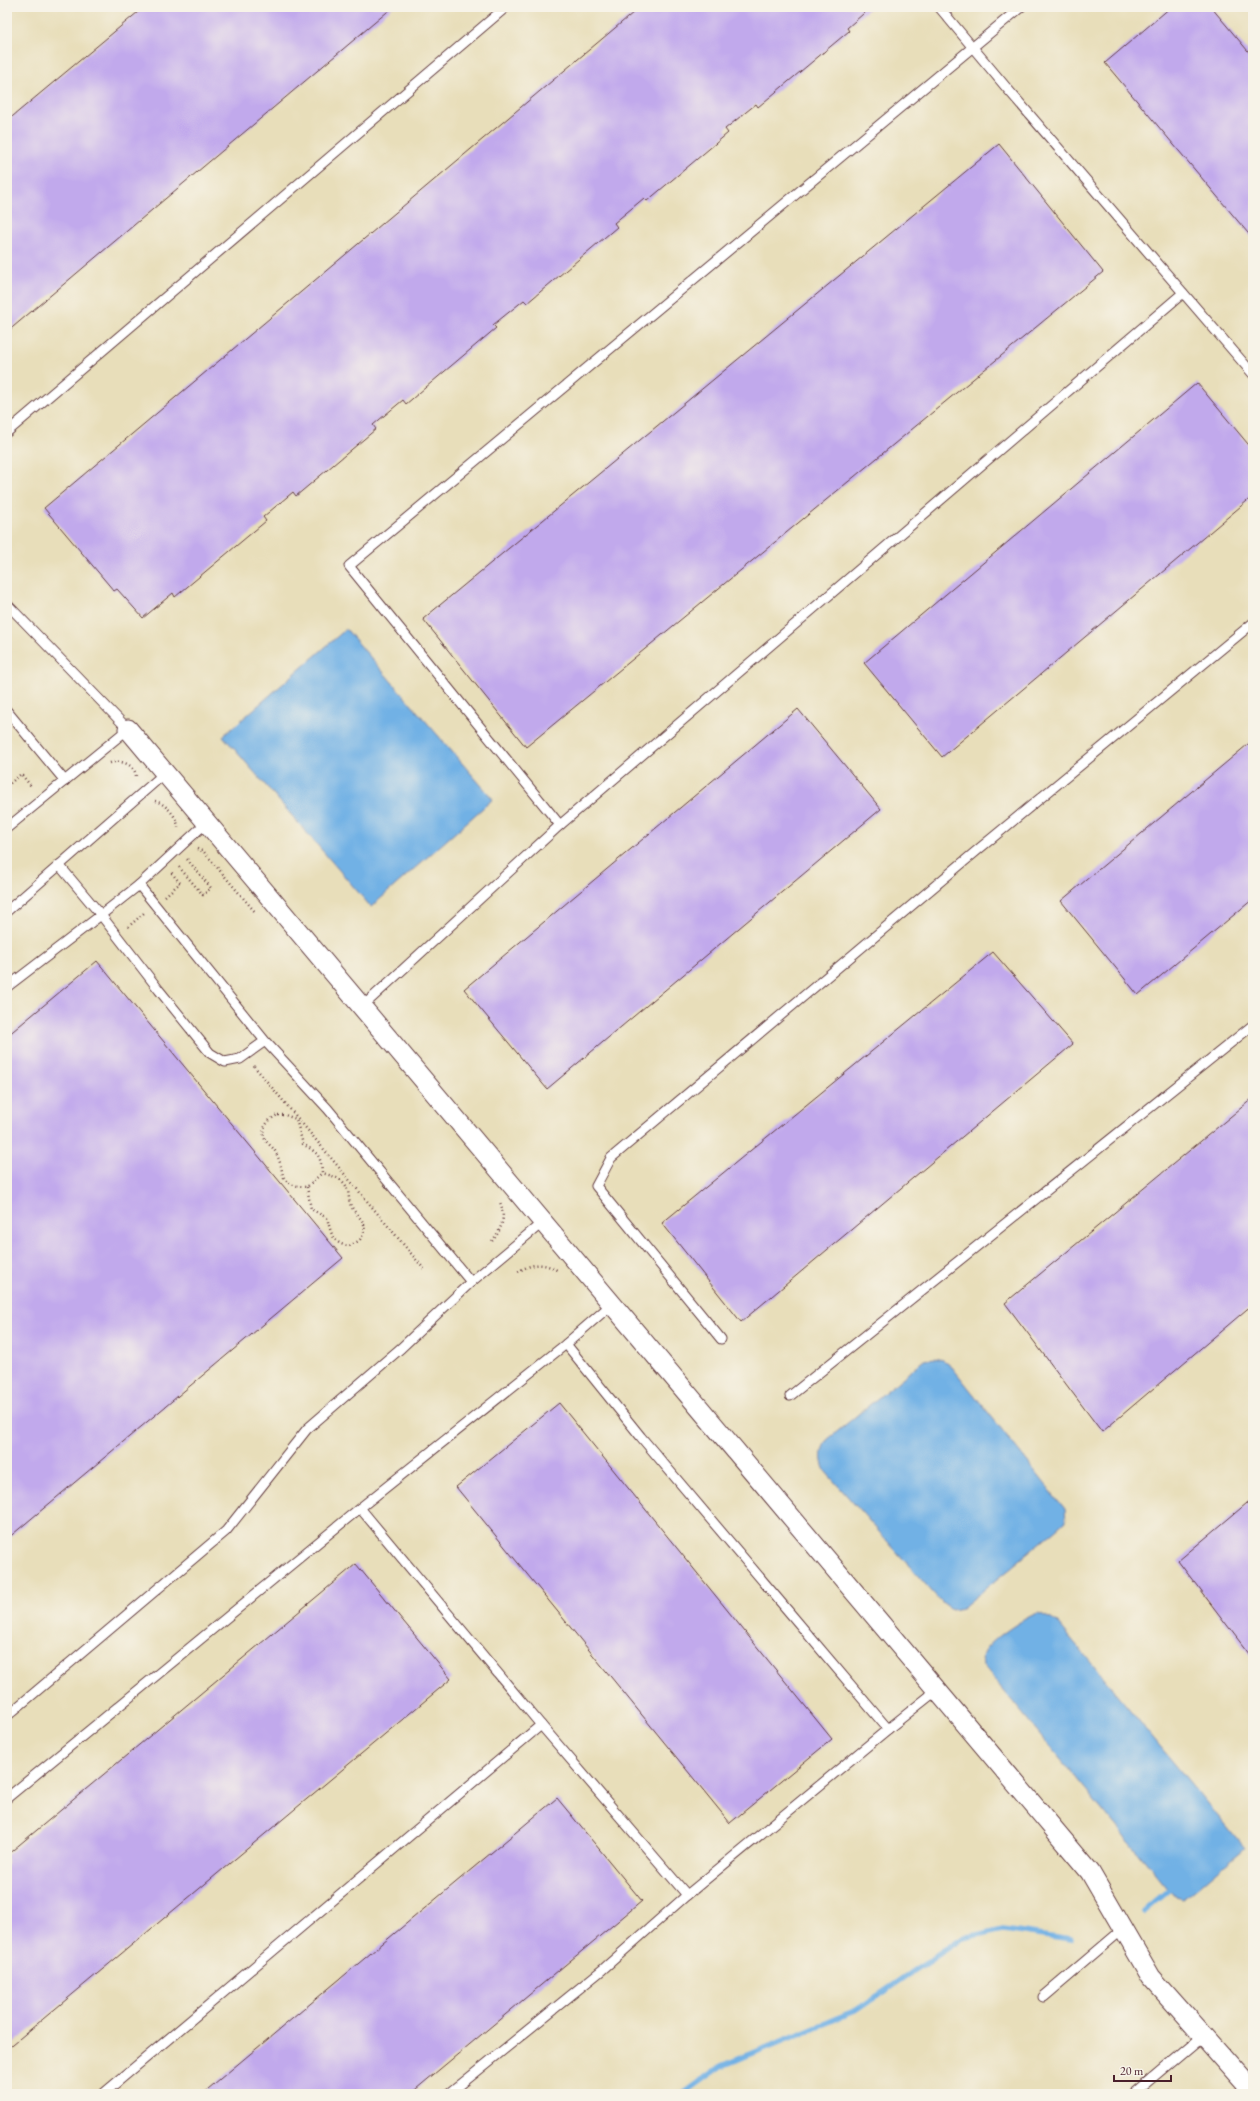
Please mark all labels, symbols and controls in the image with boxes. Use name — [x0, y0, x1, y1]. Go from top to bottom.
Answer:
scale bar — [1114, 2057, 1171, 2083]
text: 20 m — [1120, 2063, 1144, 2079]

